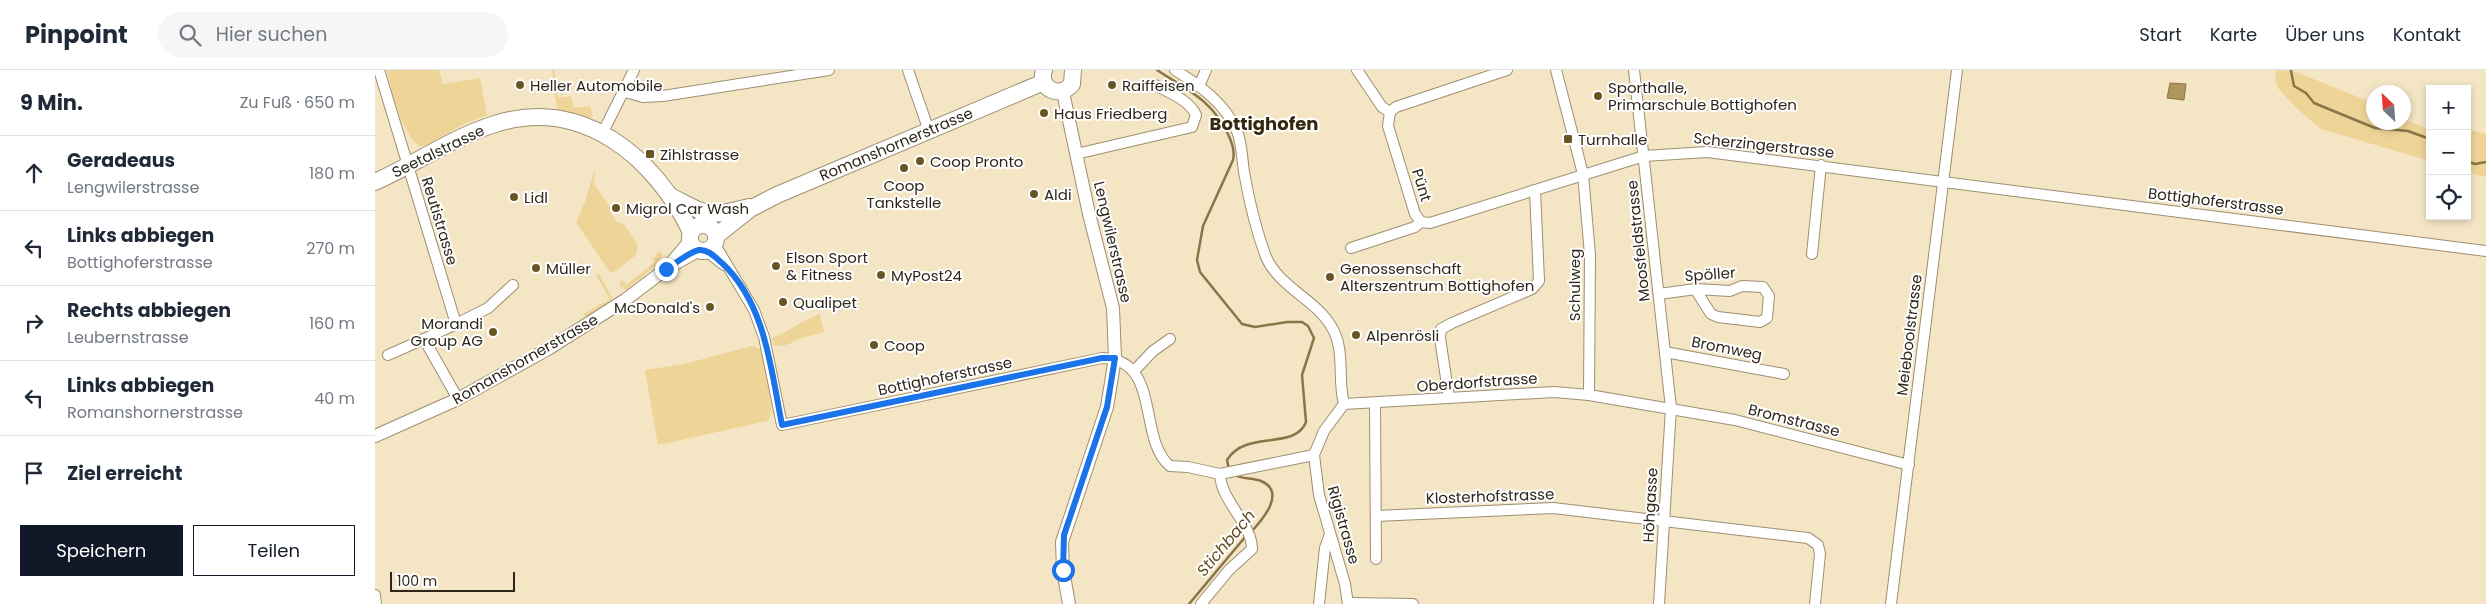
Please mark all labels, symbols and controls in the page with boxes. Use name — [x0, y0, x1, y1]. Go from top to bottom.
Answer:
search box — [158, 12, 508, 57]
text: Pinpoint — [25, 18, 128, 51]
icon: search — [176, 21, 204, 49]
text: Hier suchen — [216, 21, 327, 48]
text: Start — [2139, 22, 2182, 47]
text: Karte — [2210, 22, 2257, 47]
text: Über uns — [2285, 22, 2365, 47]
text: Kontakt — [2393, 22, 2461, 47]
place label: Heller Automobile — [530, 75, 663, 96]
place label: Raiffeisen — [1122, 75, 1195, 96]
place label: Sporthalle, Primarschule Bottighofen — [1608, 77, 1797, 115]
marker: Heller Automobile — [514, 79, 526, 91]
marker: Raiffeisen — [1106, 79, 1118, 91]
north arrow — [2366, 85, 2411, 130]
map controls — [2426, 85, 2471, 220]
button: + — [2426, 85, 2471, 130]
text: 9 Min. — [20, 88, 83, 117]
marker: Sporthalle, Primarschule Bottighofen — [1592, 90, 1604, 102]
text: Zu Fuß · 650 m — [240, 91, 355, 114]
street label: Romanshornerstrasse — [816, 102, 976, 186]
place label: Haus Friedberg — [1054, 103, 1167, 124]
marker: Haus Friedberg — [1038, 107, 1050, 119]
district label: Bottighofen — [1210, 111, 1318, 136]
street label: Seetalstrasse — [388, 119, 488, 183]
street label: Scherzingerstrasse — [1693, 127, 1835, 163]
place label: Turnhalle — [1578, 129, 1647, 150]
button: − — [2426, 130, 2471, 175]
marker: Turnhalle — [1562, 133, 1574, 145]
place label: Zihlstrasse — [660, 144, 739, 165]
text: Geradeaus — [67, 147, 175, 174]
marker: Zihlstrasse — [644, 148, 656, 160]
place label: Coop Pronto — [930, 151, 1023, 172]
marker: Coop Pronto — [914, 155, 926, 167]
icon: ahead — [20, 159, 48, 187]
text: 180 m — [309, 162, 355, 185]
marker: Coop Tankstelle — [898, 162, 910, 174]
street label: Pünt — [1407, 166, 1437, 204]
street label: Reutistrasse — [417, 174, 463, 268]
place label: Coop Tankstelle — [867, 175, 941, 213]
button: locate — [2426, 175, 2471, 220]
text: Lengwilerstrasse — [67, 176, 199, 199]
street label: Lengwilerstrasse — [1089, 179, 1137, 305]
street label: Moosfeldstrasse — [1621, 179, 1655, 303]
street label: Bottighoferstrasse — [2147, 182, 2285, 220]
place label: Aldi — [1044, 184, 1072, 205]
place label: Lidl — [524, 187, 548, 208]
marker: Aldi — [1028, 188, 1040, 200]
marker: Lidl — [508, 191, 520, 203]
place label: Migrol Car Wash — [626, 198, 749, 219]
marker: Migrol Car Wash — [610, 202, 622, 214]
text: Links abbiegen — [67, 222, 214, 249]
icon: left — [20, 234, 48, 262]
text: 270 m — [306, 237, 355, 260]
place label: Elson Sport & Fitness — [786, 247, 868, 285]
street label: Schulweg — [1564, 249, 1585, 321]
text: Bottighoferstrasse — [67, 251, 213, 274]
place label: Müller — [546, 258, 591, 279]
route end — [655, 258, 678, 281]
place label: Genossenschaft Alterszentrum Bottighofen — [1340, 258, 1534, 296]
marker: Elson Sport & Fitness — [770, 260, 782, 272]
marker: Müller — [530, 262, 542, 274]
street label: Spöller — [1684, 262, 1736, 286]
place label: MyPost24 — [891, 265, 962, 286]
marker: MyPost24 — [875, 269, 887, 281]
marker: Genossenschaft Alterszentrum Bottighofen — [1324, 271, 1336, 283]
street label: Meieboolstrasse — [1891, 273, 1927, 397]
place label: Qualipet — [793, 292, 857, 313]
marker: Qualipet — [777, 296, 789, 308]
text: Rechts abbiegen — [67, 297, 231, 324]
place label: McDonald's — [614, 297, 700, 318]
marker: McDonald's — [704, 301, 716, 313]
icon: right — [20, 309, 48, 337]
street label: Romanshornerstrasse — [448, 309, 602, 409]
text: 160 m — [309, 312, 355, 335]
place label: Morandi Group AG — [411, 313, 483, 351]
place label: Alpenrösli — [1366, 325, 1439, 346]
text: Leubernstrasse — [67, 326, 189, 349]
marker: Morandi Group AG — [487, 326, 499, 338]
marker: Alpenrösli — [1350, 329, 1362, 341]
street label: Bromweg — [1690, 331, 1764, 365]
place label: Coop — [884, 335, 925, 356]
marker: Coop — [868, 339, 880, 351]
street label: Bottighoferstrasse — [876, 352, 1014, 400]
street label: Oberdorfstrasse — [1416, 367, 1538, 397]
text: Links abbiegen — [67, 372, 214, 399]
icon: left — [20, 384, 48, 412]
text: 40 m — [314, 387, 355, 410]
street label: Bromstrasse — [1746, 398, 1842, 442]
text: Romanshornerstrasse — [67, 401, 243, 424]
icon: arrive — [20, 459, 48, 487]
text: Ziel erreicht — [67, 460, 183, 487]
street label: Höhgasse — [1638, 467, 1662, 543]
street label: Rigistrasse — [1323, 483, 1365, 567]
street label: Klosterhofstrasse — [1425, 483, 1555, 509]
water label: Stichbach — [1191, 505, 1261, 581]
button: Speichern — [20, 525, 183, 576]
button: Teilen — [193, 525, 355, 576]
route start — [1052, 559, 1075, 582]
scale bar — [390, 569, 515, 592]
text: 100 m — [397, 571, 437, 591]

